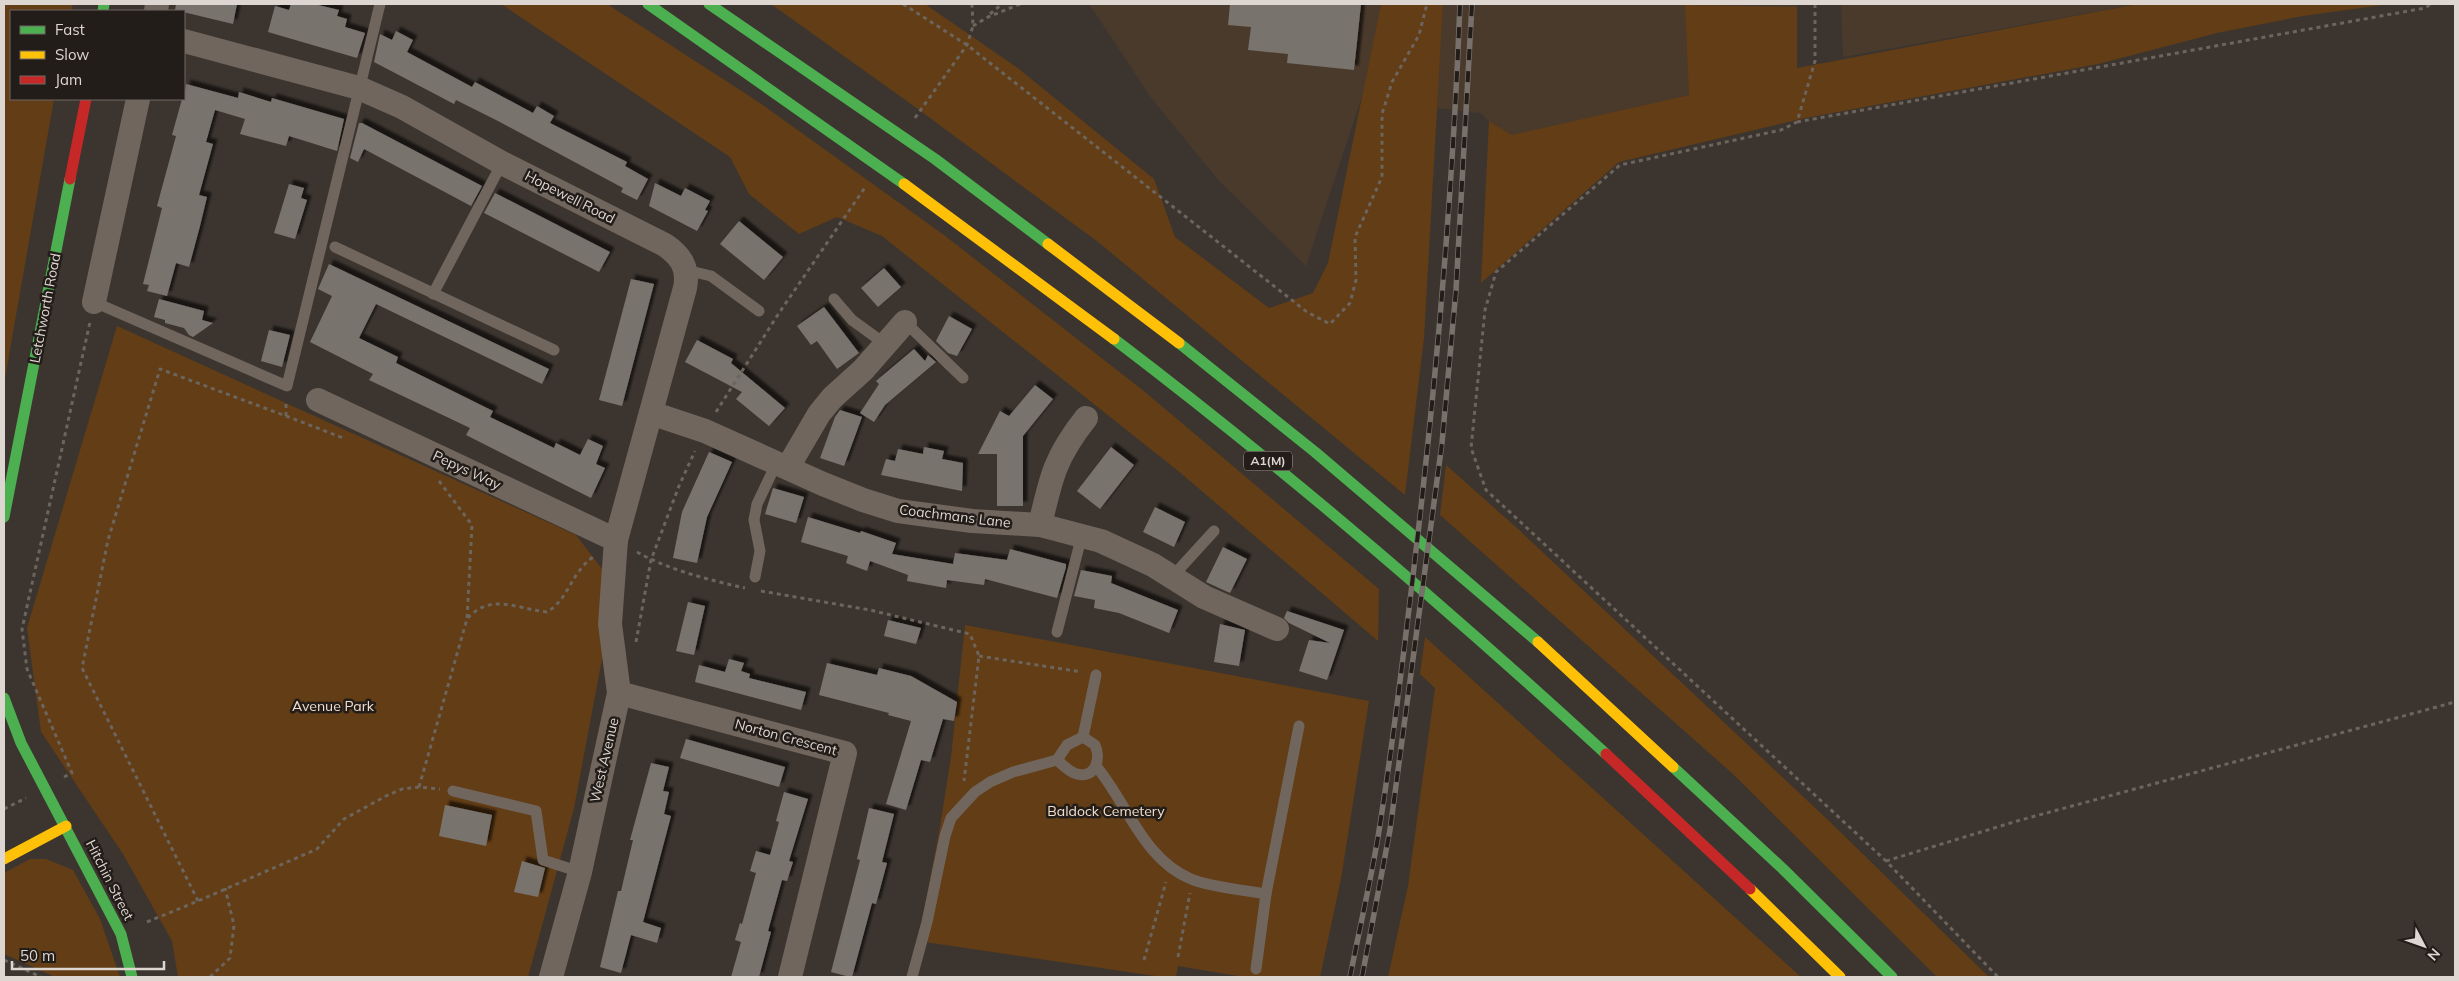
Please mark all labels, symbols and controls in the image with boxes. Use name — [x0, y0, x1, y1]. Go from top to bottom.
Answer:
legend — [10, 10, 185, 100]
text: Fast — [55, 20, 85, 39]
text: Slow — [55, 45, 89, 64]
text: Jam — [55, 70, 82, 89]
street label: Hopewell Road — [522, 167, 618, 227]
street label: Letchworth Road — [26, 251, 64, 365]
street label: Pepys Way — [430, 446, 504, 494]
road number: A1(M) — [1244, 452, 1292, 471]
street label: Coachmans Lane — [898, 500, 1012, 532]
park label: Avenue Park — [292, 697, 375, 715]
street label: Norton Crescent — [733, 715, 839, 759]
street label: West Avenue — [585, 716, 623, 804]
park label: Baldock Cemetery — [1047, 802, 1165, 820]
street label: Hitchin Street — [82, 837, 138, 923]
north arrow — [2399, 921, 2449, 971]
scale bar — [12, 938, 165, 970]
text: N — [2424, 945, 2444, 964]
text: 50 m — [20, 946, 55, 965]

